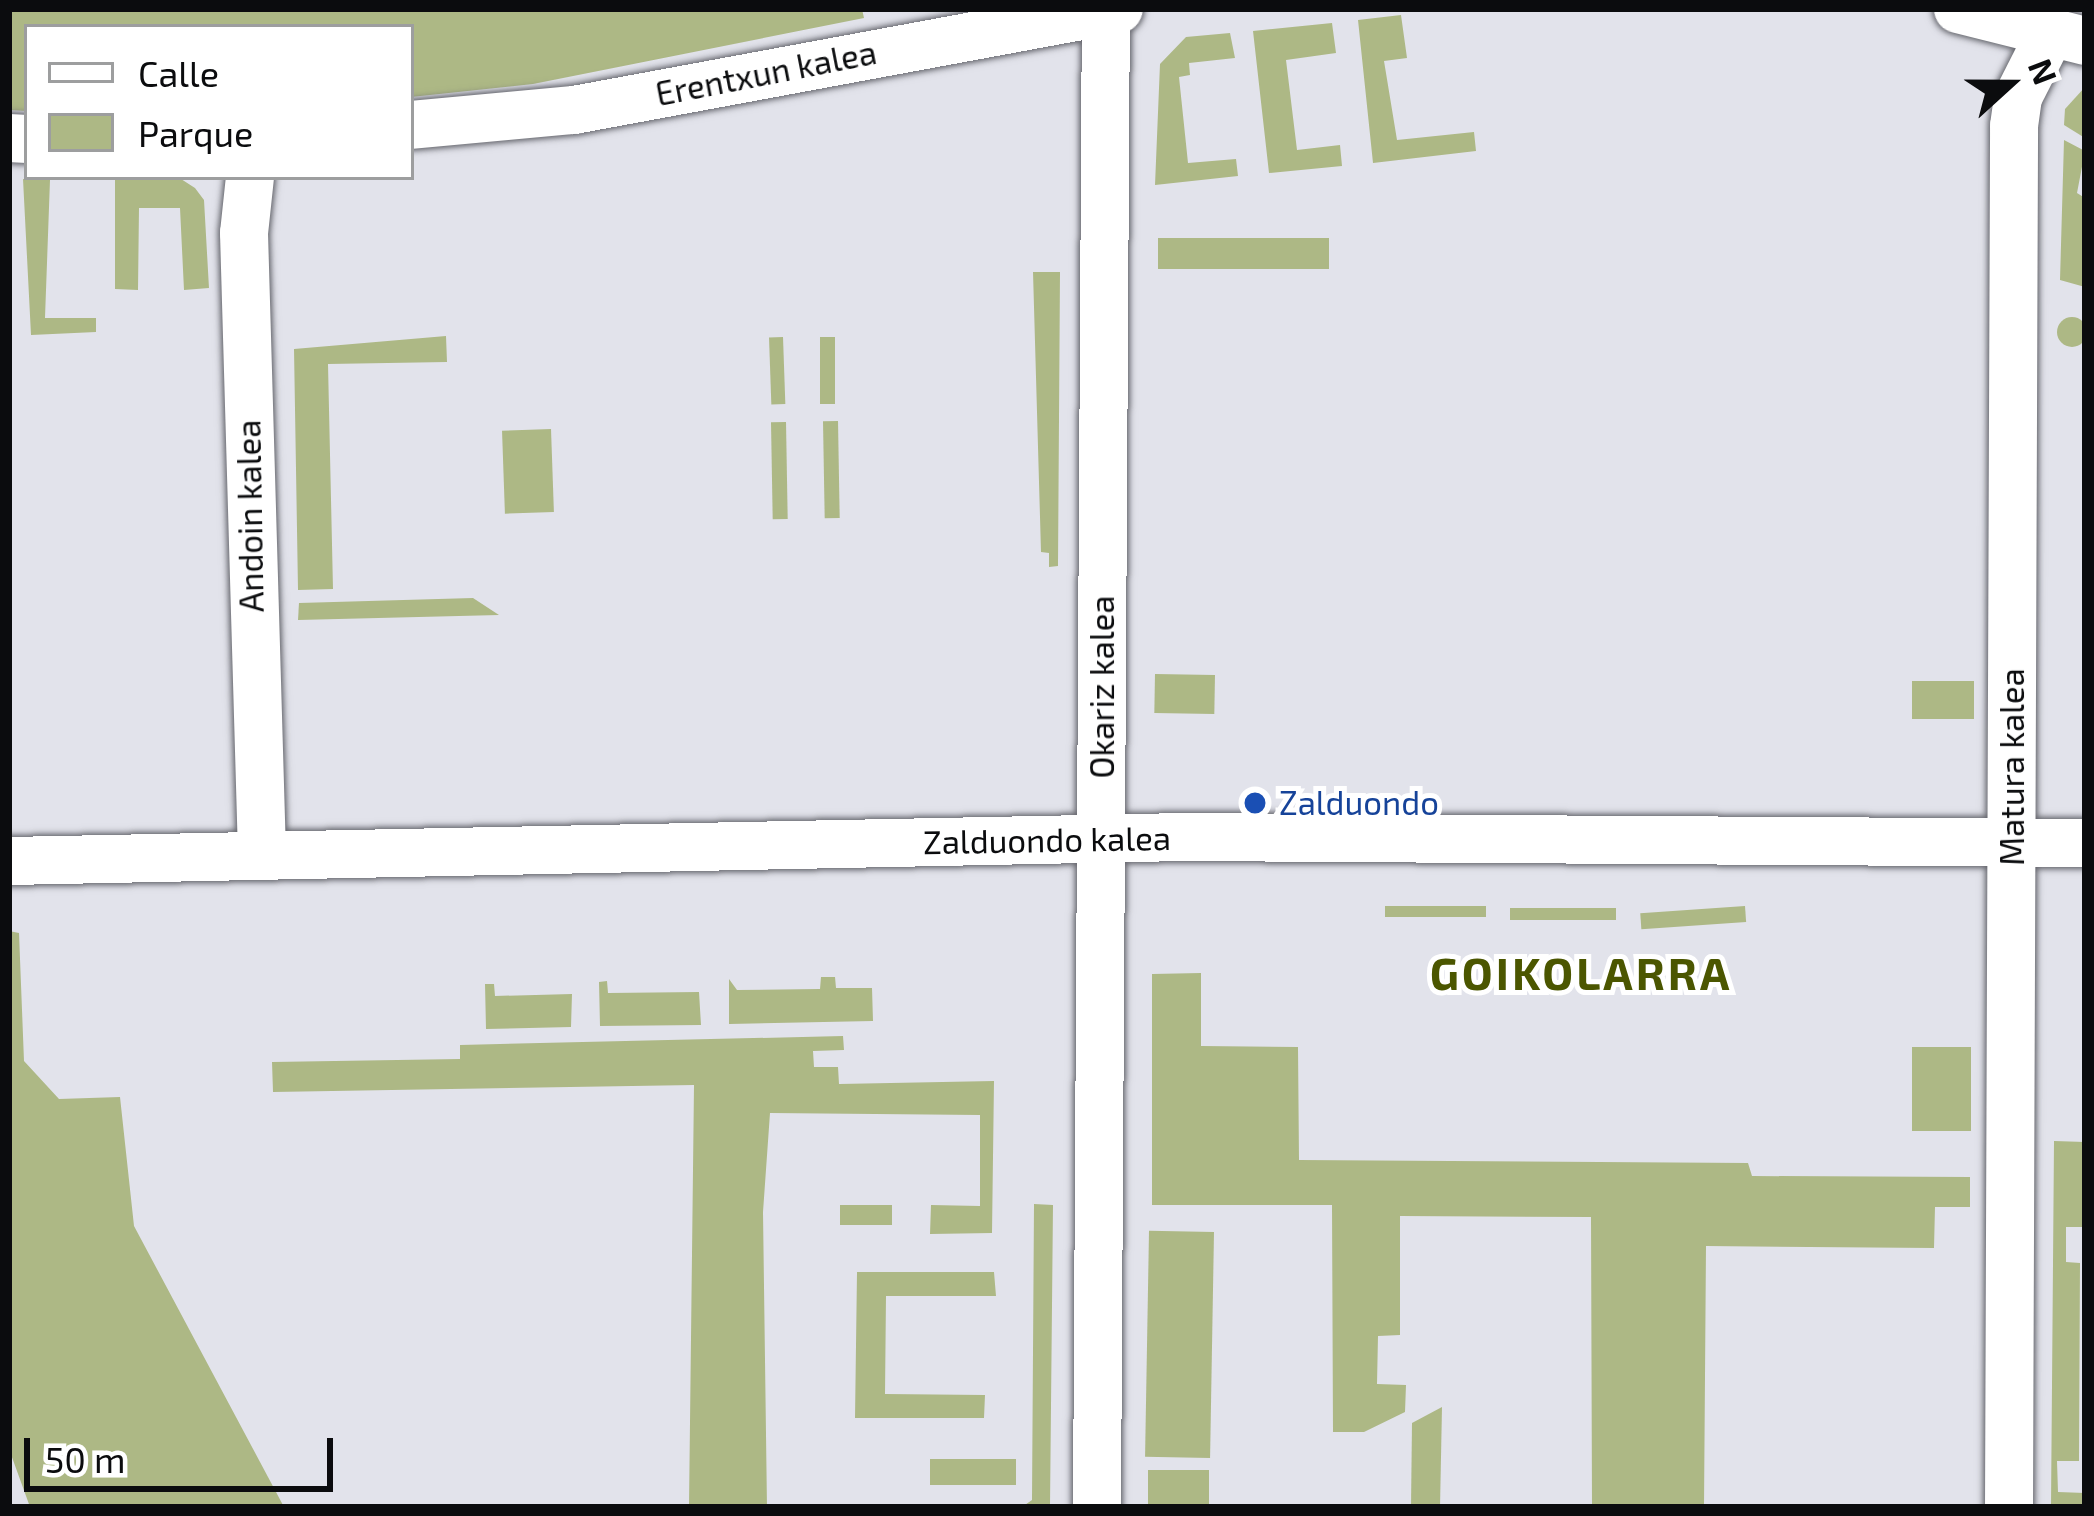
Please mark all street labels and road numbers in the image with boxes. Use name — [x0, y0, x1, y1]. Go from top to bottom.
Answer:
street label: Erentxun kalea — [652, 32, 880, 114]
street label: Andoin kalea — [229, 419, 271, 613]
street label: Okariz kalea — [1082, 595, 1122, 779]
street label: Matura kalea — [1992, 668, 2032, 866]
street label: Zalduondo kalea — [923, 818, 1171, 862]

